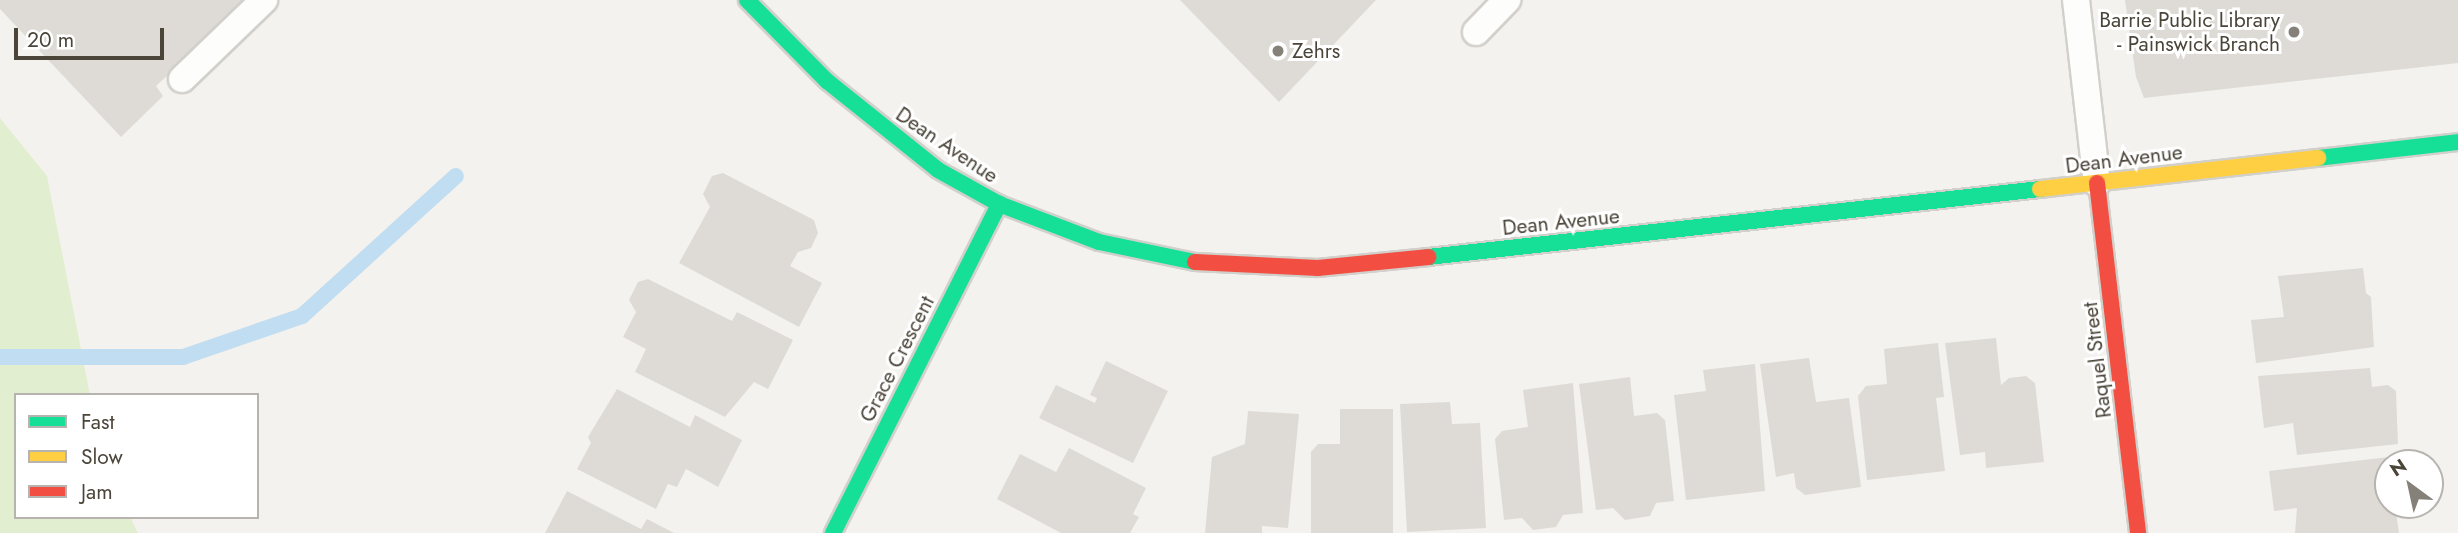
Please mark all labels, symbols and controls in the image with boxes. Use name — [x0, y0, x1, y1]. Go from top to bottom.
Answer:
place label: Barrie Public Library - Painswick Branch — [2099, 7, 2280, 57]
scale bar — [18, 14, 168, 58]
marker: Barrie Public Library - Painswick Branch — [2286, 24, 2302, 40]
text: 20 m — [27, 25, 74, 55]
place label: Zehrs — [1292, 38, 1340, 64]
marker: Zehrs — [1270, 43, 1286, 59]
street label: Dean Avenue — [891, 102, 1003, 188]
street label: Dean Avenue — [2064, 139, 2184, 179]
street label: Dean Avenue — [1501, 203, 1621, 241]
street label: Grace Crescent — [854, 292, 940, 426]
street label: Raquel Street — [2077, 300, 2117, 420]
legend — [14, 393, 259, 519]
text: Fast — [81, 407, 114, 437]
text: Slow — [81, 442, 123, 472]
north arrow — [2374, 449, 2444, 519]
text: N — [2385, 452, 2412, 483]
text: Jam — [81, 477, 113, 507]

